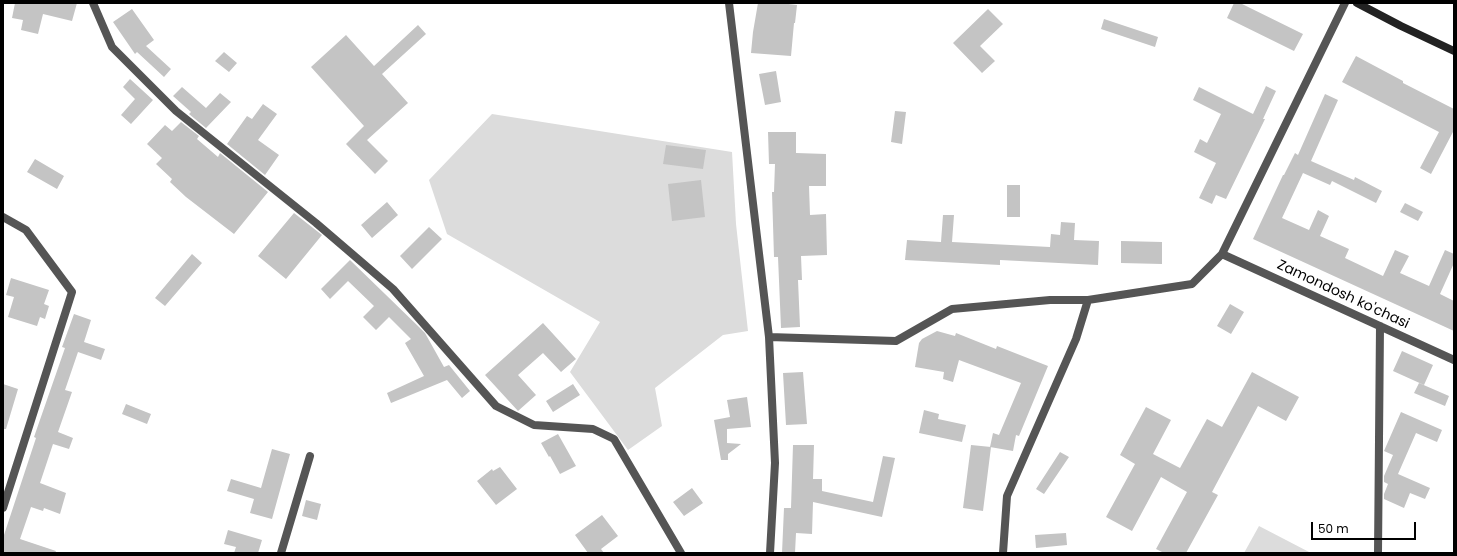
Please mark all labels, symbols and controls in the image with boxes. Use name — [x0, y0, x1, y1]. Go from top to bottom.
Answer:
street label: Zamondosh ko'chasi — [1274, 257, 1412, 333]
scale bar — [1313, 514, 1418, 540]
text: 50 m — [1318, 520, 1349, 537]

